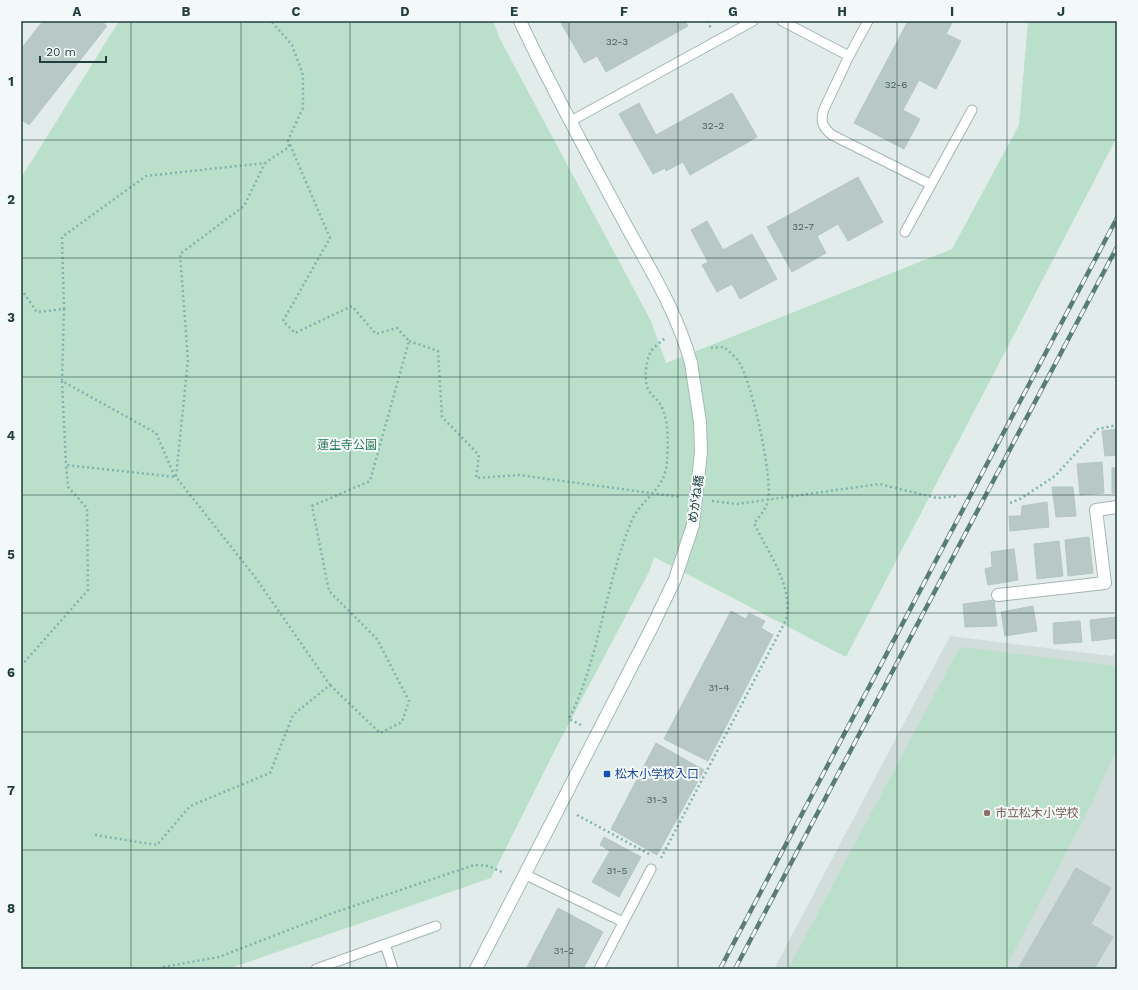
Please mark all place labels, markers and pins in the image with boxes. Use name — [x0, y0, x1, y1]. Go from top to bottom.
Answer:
place label: 松木小学校入口 — [615, 767, 699, 781]
marker: 松木小学校入口 — [602, 769, 612, 779]
place label: 市立松木小学校 — [995, 806, 1079, 820]
marker: 市立松木小学校 — [982, 808, 992, 818]

